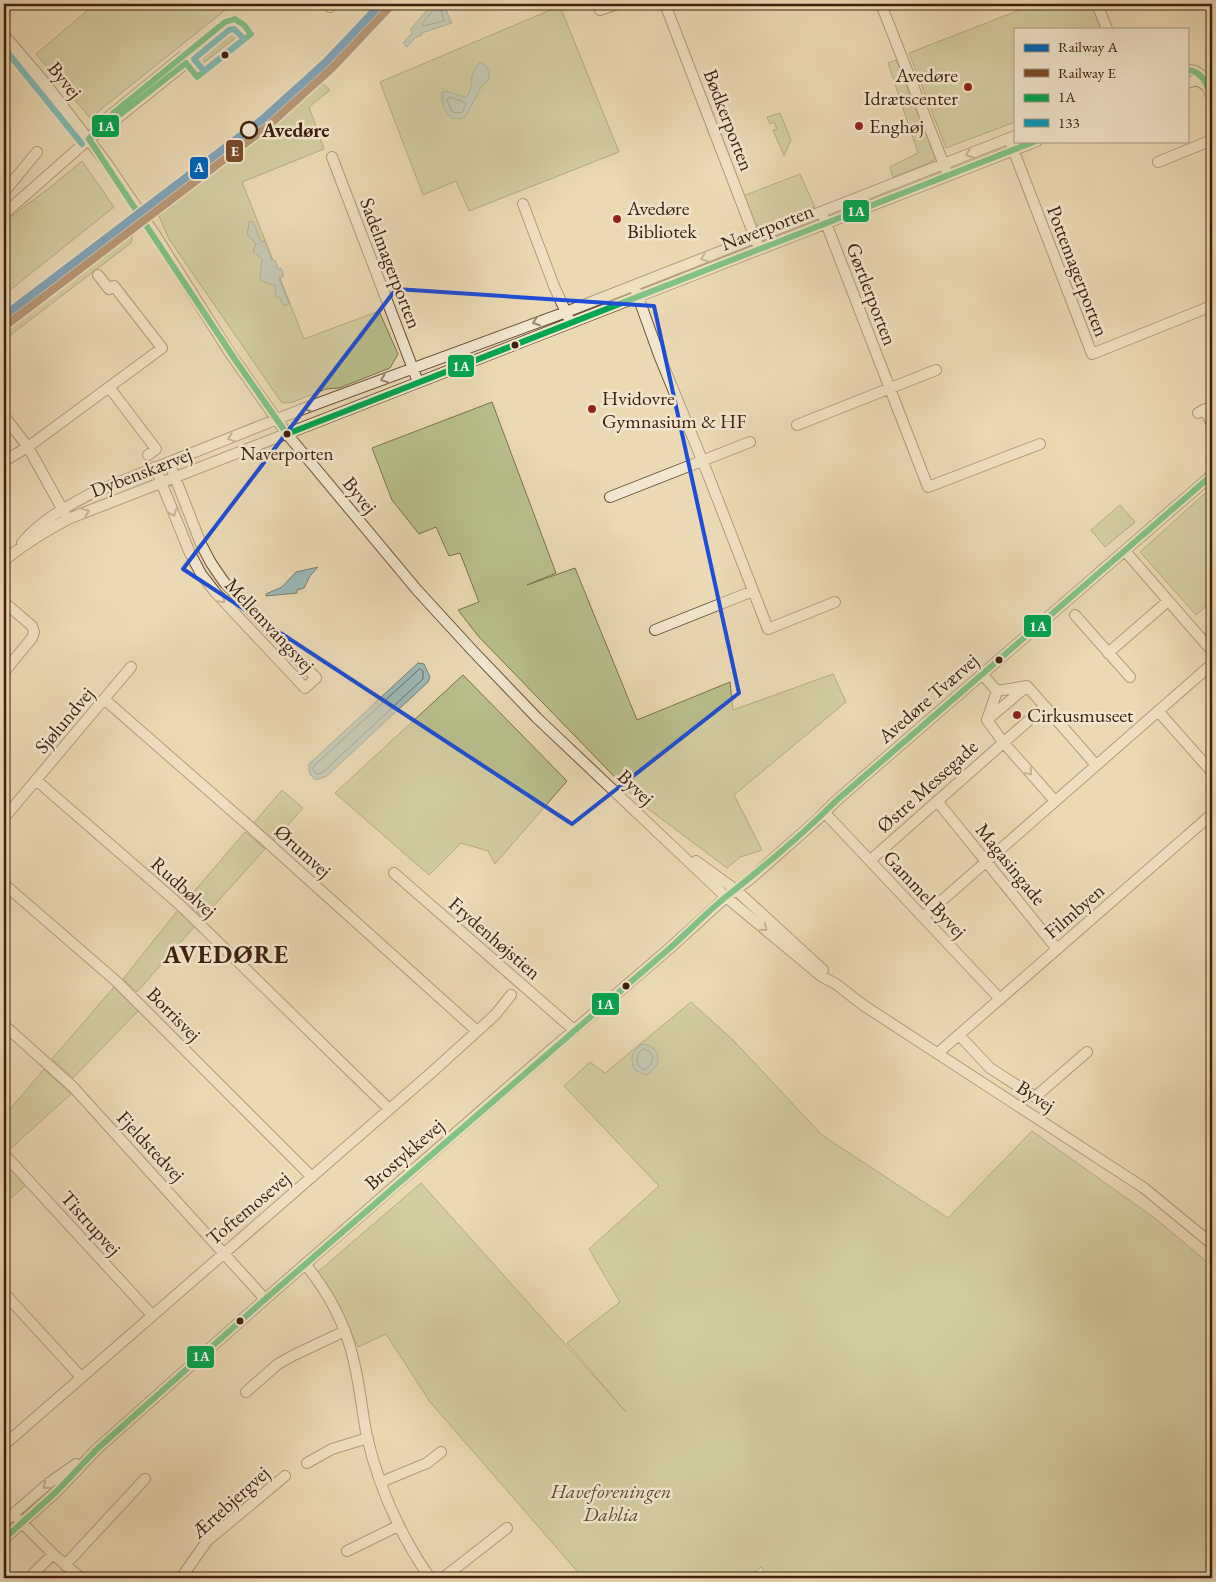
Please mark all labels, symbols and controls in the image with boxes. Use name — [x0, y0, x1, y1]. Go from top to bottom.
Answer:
legend — [1014, 28, 1188, 142]
text: Railway A — [1058, 37, 1118, 56]
unlabelled marker — [220, 50, 230, 60]
street label: Byvej — [42, 56, 88, 104]
place label: Avedøre Idrætscenter — [864, 62, 958, 111]
text: Railway E — [1058, 63, 1116, 82]
street label: Bødkerporten — [698, 65, 760, 175]
marker: Avedøre Idrætscenter — [962, 81, 974, 93]
text: 1A — [1058, 87, 1076, 106]
place label: Enghøj — [869, 113, 924, 139]
text: 133 — [1058, 113, 1080, 132]
line badge: 1A — [91, 114, 120, 138]
text: 1A — [97, 117, 116, 135]
place label: Avedøre — [261, 117, 330, 143]
marker: Enghøj — [853, 120, 865, 132]
marker: Avedøre — [240, 121, 258, 139]
line badge: E — [225, 139, 244, 163]
text: E — [231, 142, 239, 160]
one-way arrow — [965, 148, 974, 158]
line badge: A — [189, 156, 209, 180]
text: A — [193, 158, 205, 176]
street label: Sadelmagerporten — [354, 194, 428, 333]
place label: Avedøre Bibliotek — [626, 195, 697, 244]
street label: Naverporten — [717, 197, 818, 257]
line badge: 1A — [842, 199, 870, 223]
text: 1A — [847, 202, 866, 220]
street label: Pottemagerporten — [1041, 202, 1115, 341]
marker: Avedøre Bibliotek — [611, 213, 623, 225]
street label: Gørtlerporten — [840, 239, 904, 350]
one-way arrow — [700, 251, 709, 262]
one-way arrow — [532, 316, 541, 326]
unlabelled marker — [510, 340, 520, 350]
line badge: 1A — [447, 354, 475, 378]
text: 1A — [452, 357, 471, 375]
one-way arrow — [380, 373, 388, 383]
place label: Hvidovre Gymnasium & HF — [602, 385, 746, 434]
one-way arrow — [303, 402, 312, 412]
marker: Hvidovre Gymnasium & HF — [586, 403, 598, 415]
marker: Naverporten — [282, 429, 292, 439]
one-way arrow — [227, 432, 236, 442]
street label: Dybenskærvej — [87, 441, 195, 503]
place label: Naverporten — [241, 441, 333, 466]
street label: Byvej — [337, 471, 383, 519]
one-way arrow — [81, 508, 90, 518]
one-way arrow — [167, 508, 178, 517]
street label: Mellemvangsvej — [219, 572, 321, 678]
one-way arrow — [216, 594, 225, 603]
line badge: 1A — [1023, 614, 1052, 638]
text: 1A — [1029, 617, 1048, 635]
street label: Avedøre Tværvej — [872, 647, 984, 749]
unlabelled marker — [994, 655, 1004, 665]
street label: Sjølundvej — [28, 681, 100, 759]
place label: Cirkusmuseet — [1027, 702, 1134, 728]
marker: Cirkusmuseet — [1011, 709, 1023, 721]
street label: Østre Messegade — [871, 734, 983, 838]
street label: Byvej — [612, 763, 660, 811]
one-way arrow — [1023, 766, 1032, 775]
street label: Magasingade — [970, 817, 1052, 911]
street label: Ørumvej — [269, 818, 337, 884]
street label: Gammel Byvej — [878, 844, 972, 944]
street label: Rudbølvej — [146, 851, 222, 923]
street label: Filmbyen — [1038, 877, 1110, 944]
street label: Frydenhøjstien — [443, 891, 547, 986]
one-way arrow — [758, 923, 767, 931]
district label: AVEDØRE — [162, 938, 289, 970]
street label: Borrisvej — [141, 981, 207, 1047]
unlabelled marker — [621, 981, 631, 991]
line badge: 1A — [591, 992, 620, 1016]
text: 1A — [596, 995, 615, 1013]
street label: Byvej — [1012, 1074, 1060, 1118]
street label: Fjeldstedvej — [111, 1105, 191, 1187]
street label: Brostykkevej — [359, 1112, 449, 1196]
street label: Toftemosevej — [201, 1165, 295, 1251]
street label: Tistrupvej — [55, 1185, 127, 1261]
unlabelled marker — [235, 1316, 245, 1326]
line badge: 1A — [186, 1345, 215, 1369]
text: 1A — [192, 1347, 211, 1365]
street label: Ærtebjergvej — [185, 1460, 275, 1545]
park label: Haveforeningen Dahlia — [550, 1478, 671, 1527]
one-way arrow — [43, 1481, 52, 1489]

